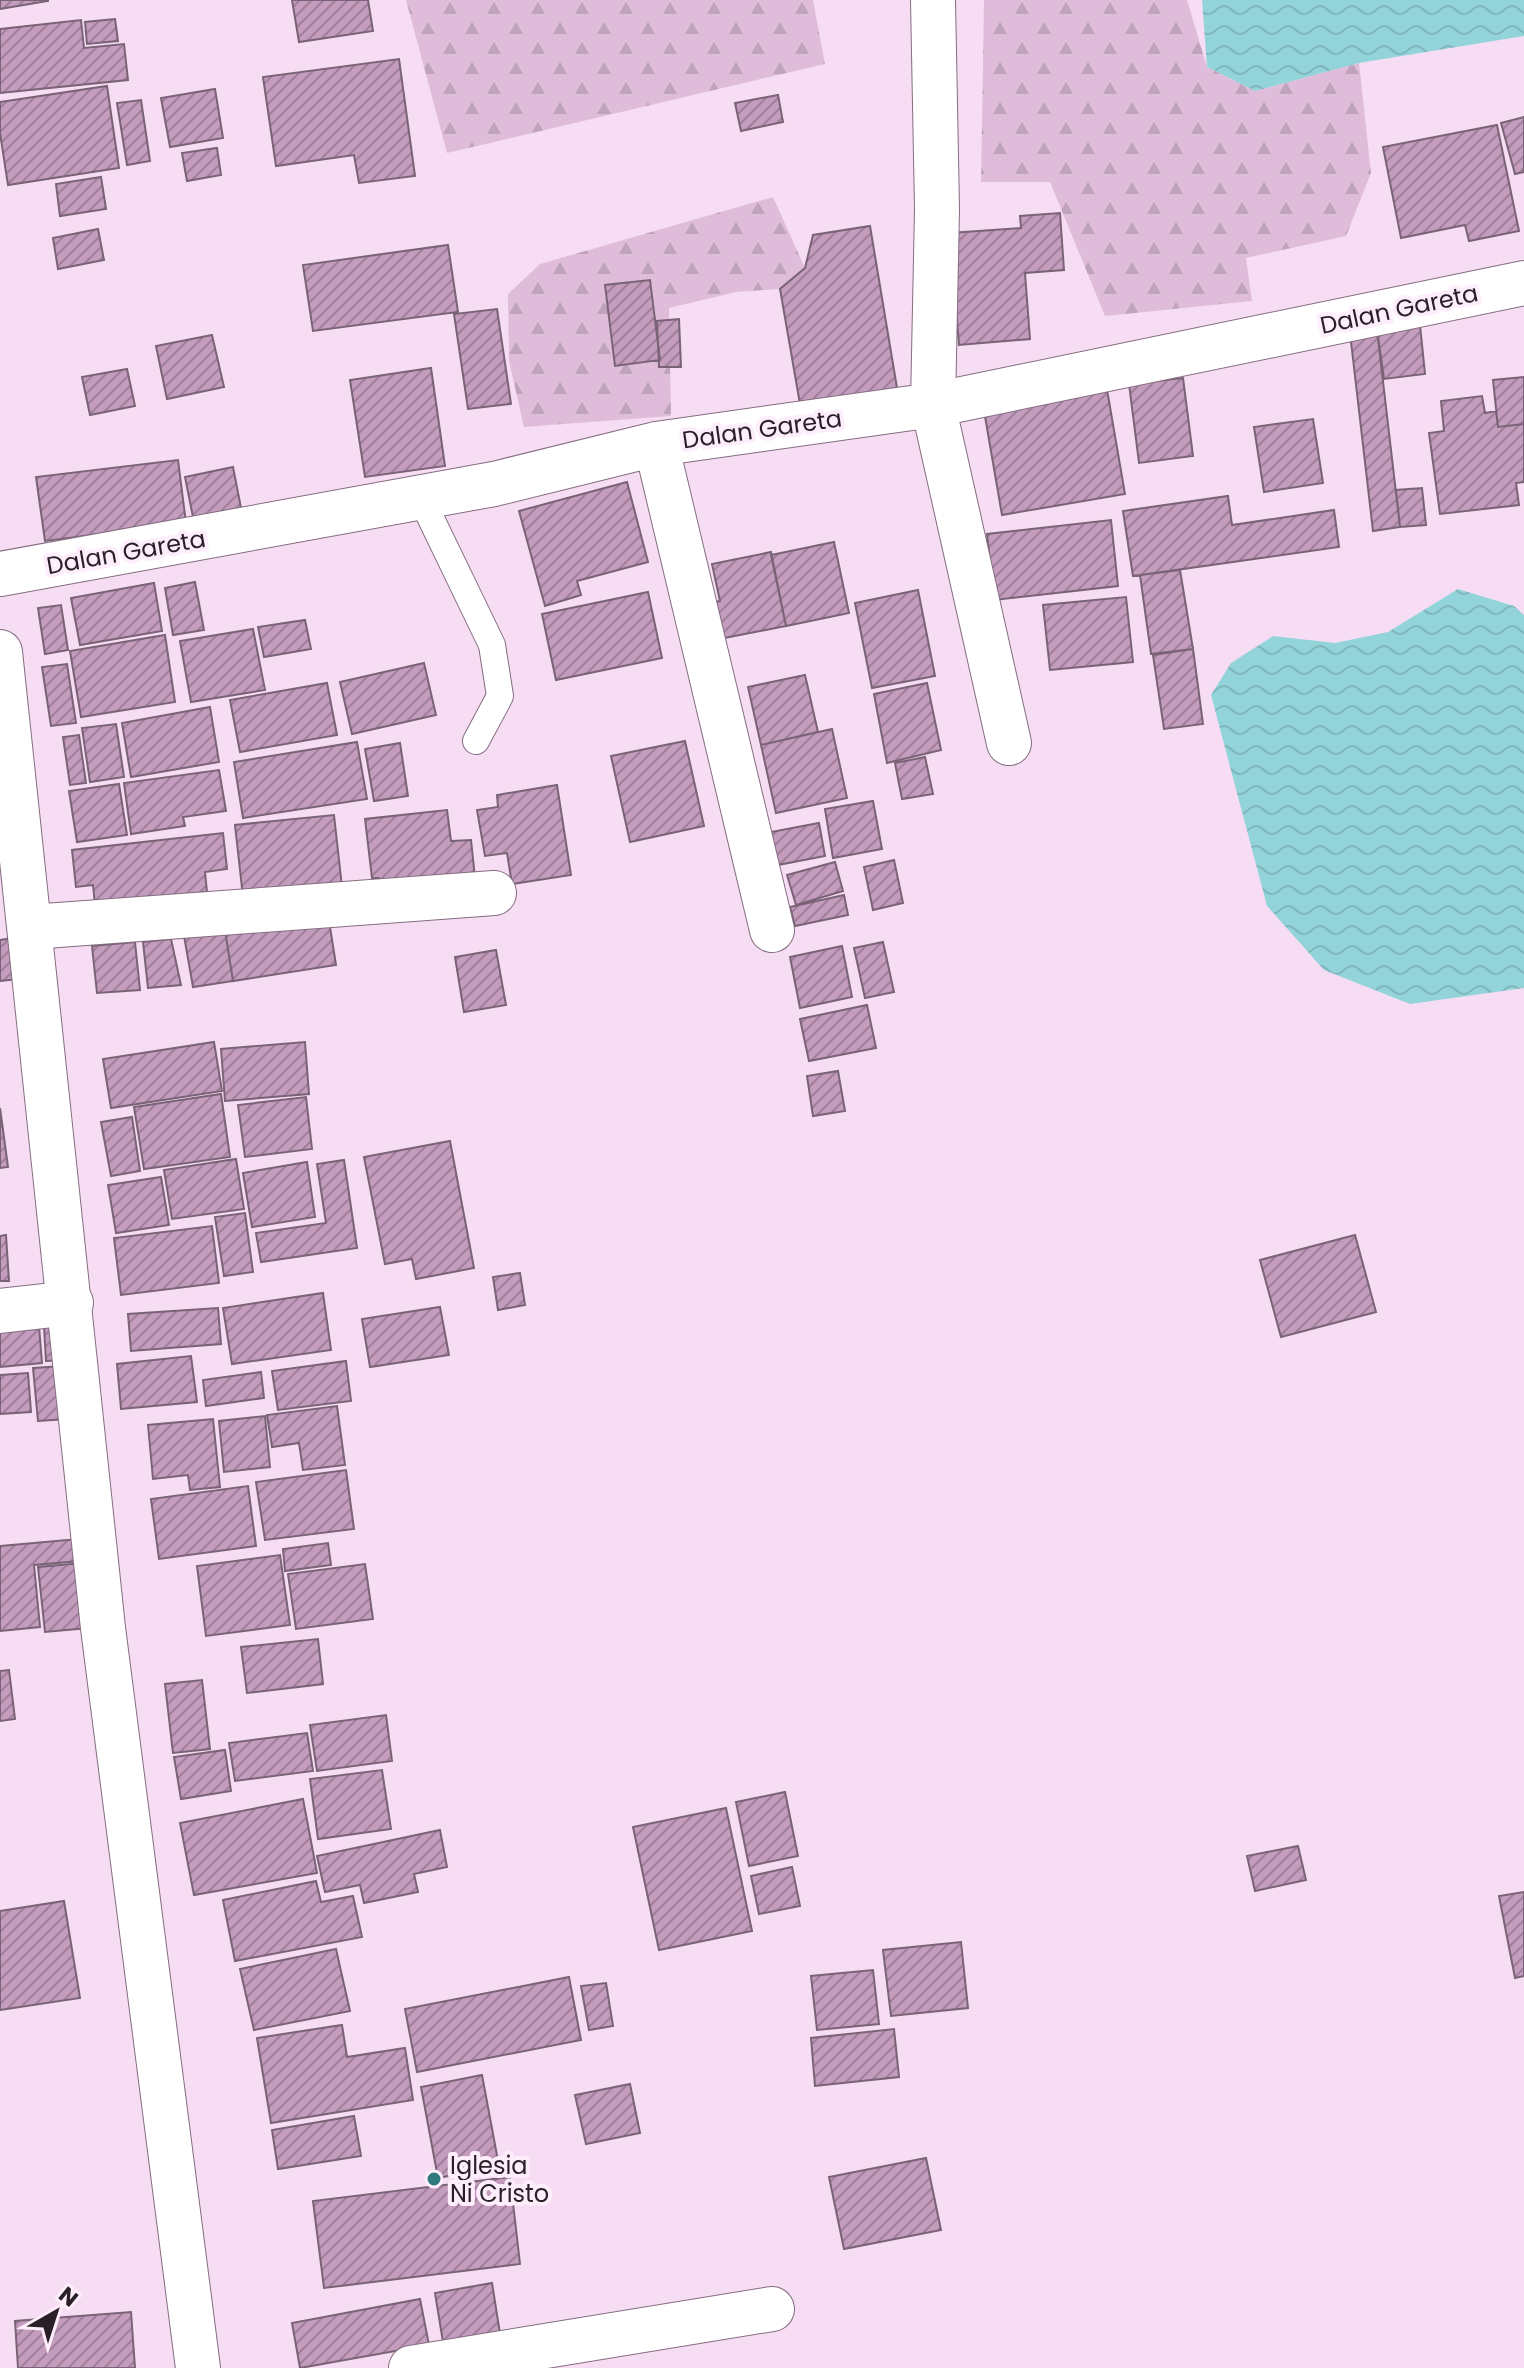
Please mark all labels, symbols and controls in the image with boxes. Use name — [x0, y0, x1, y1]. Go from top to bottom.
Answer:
street label: Dalan Gareta — [1317, 276, 1481, 342]
street label: Dalan Gareta — [680, 401, 844, 457]
street label: Dalan Gareta — [44, 522, 208, 582]
place label: Iglesia Ni Cristo — [450, 2149, 549, 2210]
marker: Iglesia Ni Cristo — [425, 2170, 443, 2188]
north arrow — [16, 2272, 96, 2352]
text: N — [52, 2280, 84, 2314]

